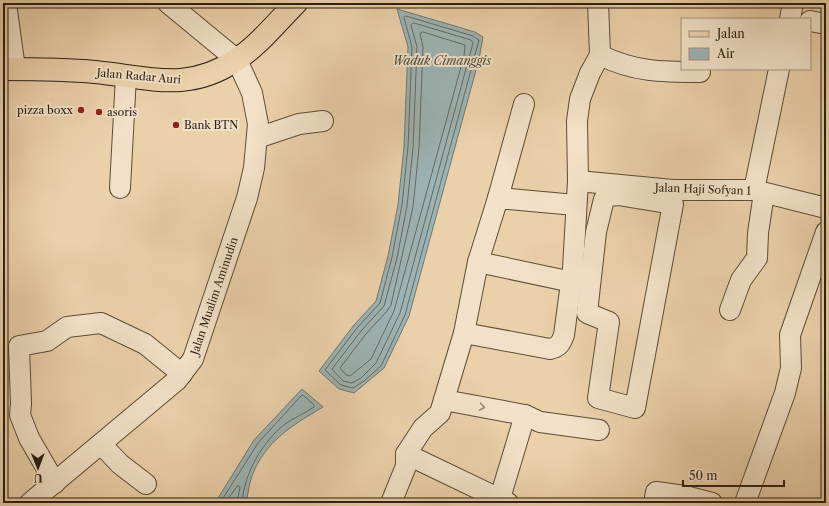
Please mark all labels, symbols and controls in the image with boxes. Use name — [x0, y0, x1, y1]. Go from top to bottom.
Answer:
legend — [681, 18, 811, 70]
text: Jalan — [715, 26, 745, 41]
text: Air — [716, 46, 735, 61]
water label: Waduk Cimanggis — [393, 53, 492, 68]
street label: Jalan Radar Auri — [94, 65, 182, 87]
place label: pizza boxx — [17, 103, 74, 117]
marker: pizza boxx — [76, 105, 86, 115]
place label: asoris — [107, 105, 137, 119]
marker: asoris — [94, 107, 104, 117]
place label: Bank BTN — [184, 118, 238, 132]
marker: Bank BTN — [171, 120, 181, 130]
street label: Jalan Haji Sofyan 1 — [653, 180, 752, 198]
street label: Jalan Mualim Aminudin — [187, 235, 241, 359]
one-way arrow — [479, 402, 485, 411]
north arrow — [18, 448, 58, 488]
scale bar — [683, 462, 784, 488]
text: 50 m — [689, 468, 718, 483]
text: U — [34, 471, 43, 485]

